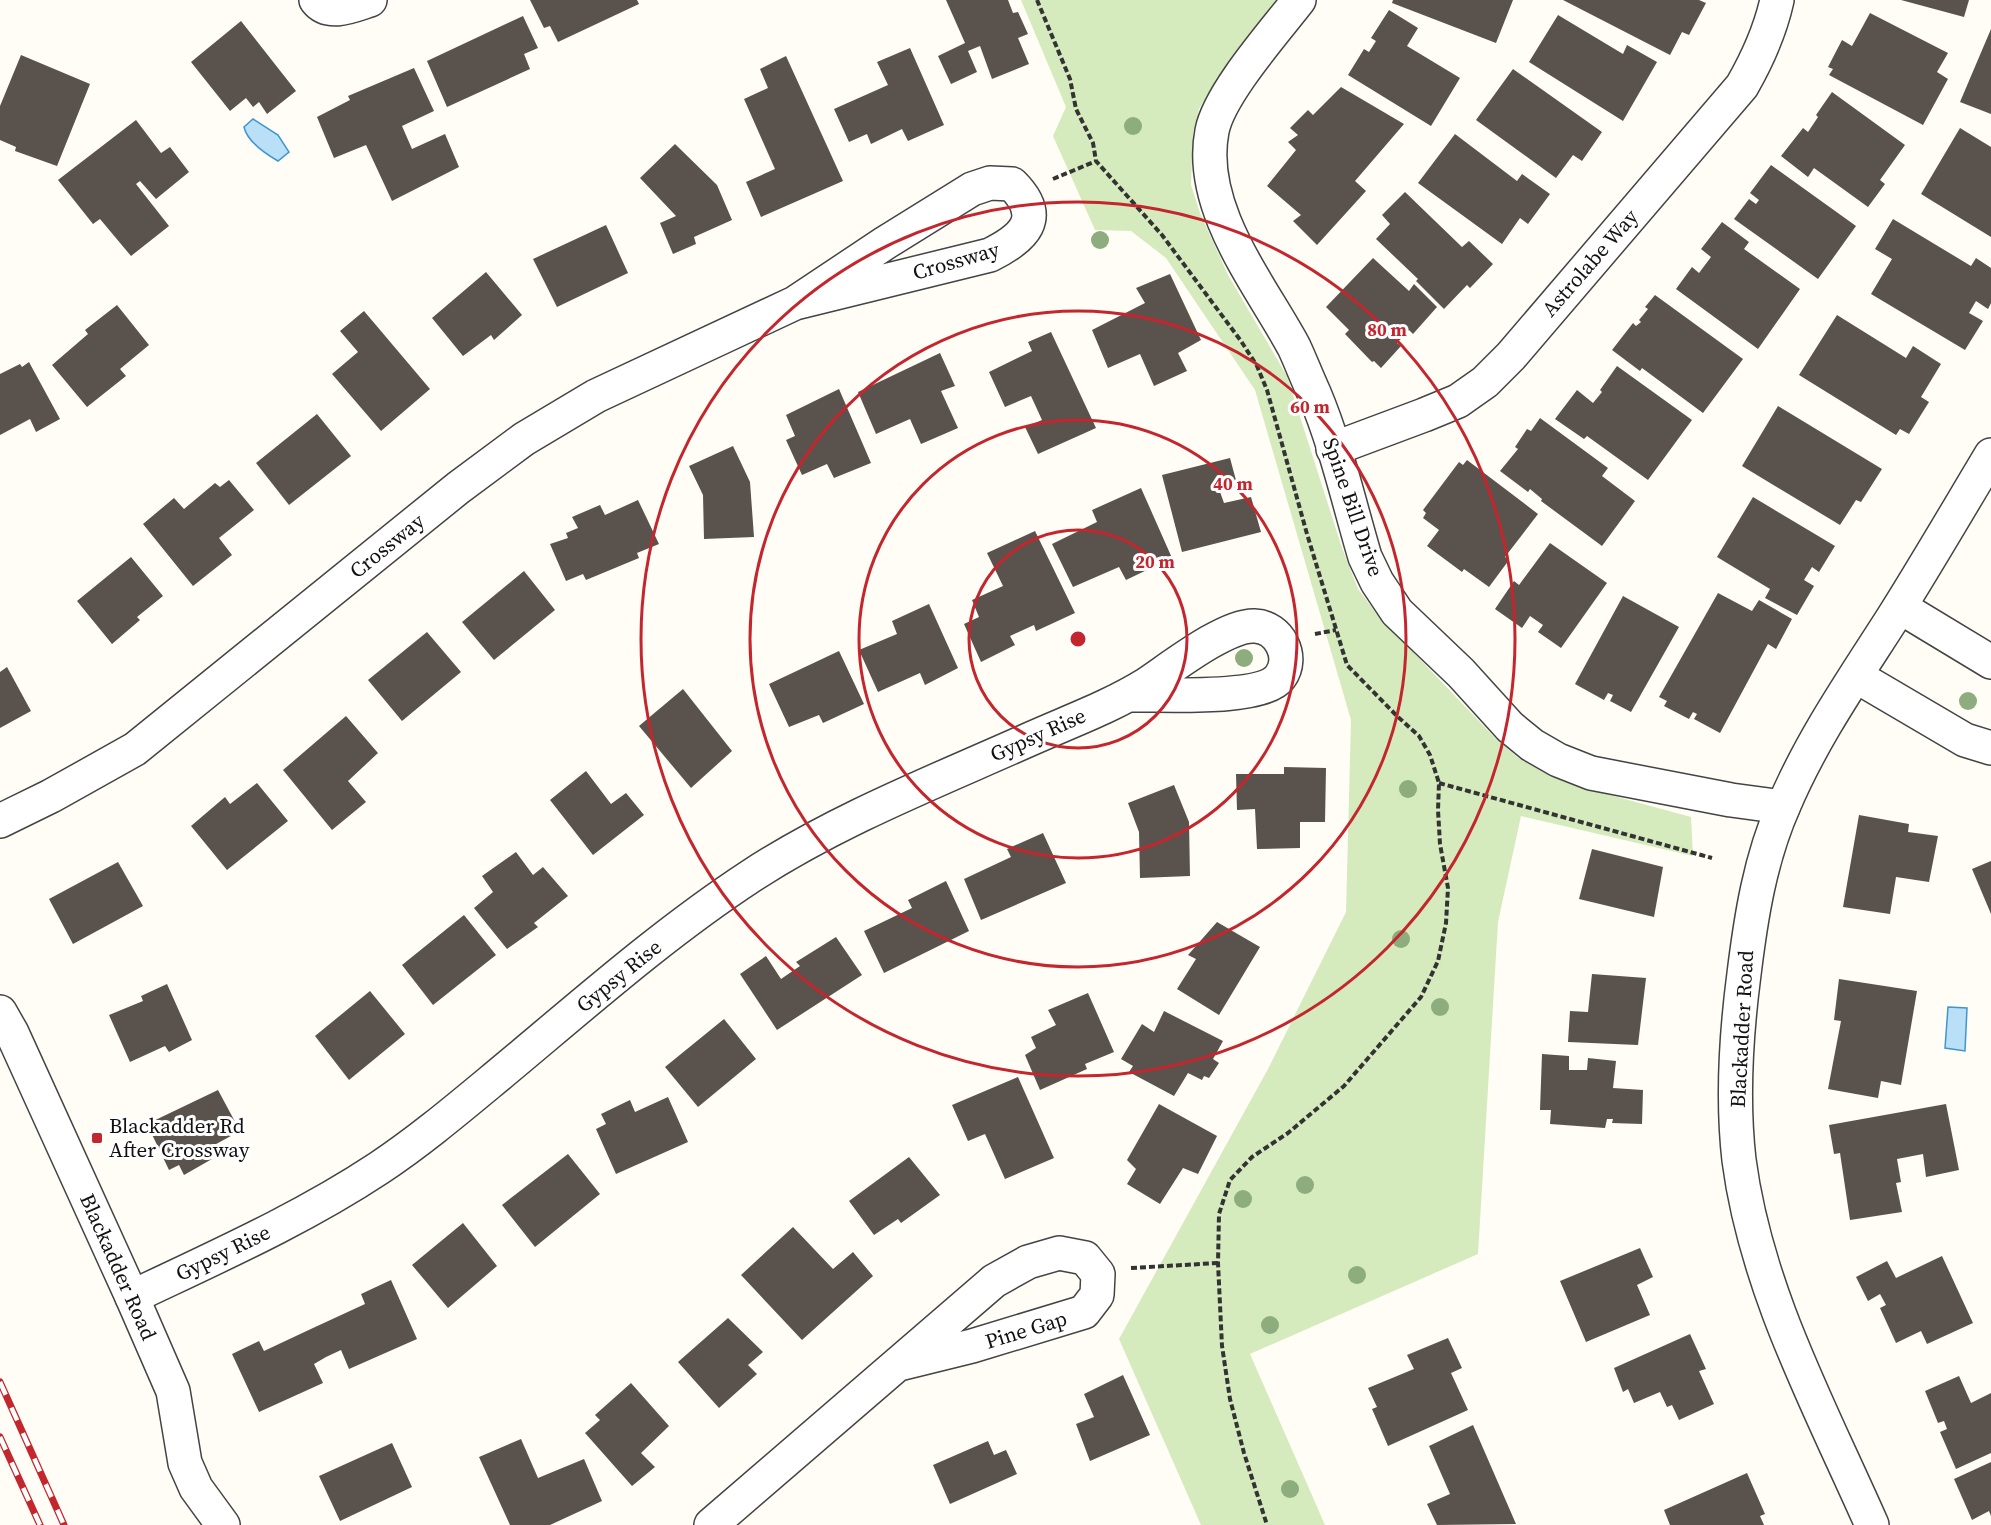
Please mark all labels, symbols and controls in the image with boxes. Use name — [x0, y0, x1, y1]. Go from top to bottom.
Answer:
street label: Astrolabe Way — [1535, 203, 1645, 323]
street label: Crossway — [909, 234, 1003, 287]
text: 80 m — [1367, 317, 1407, 342]
text: 60 m — [1290, 394, 1330, 419]
street label: Spine Bill Drive — [1316, 434, 1391, 580]
text: 40 m — [1213, 471, 1253, 496]
street label: Crossway — [343, 506, 430, 585]
text: 20 m — [1135, 549, 1175, 574]
centre of rings — [1068, 629, 1088, 649]
street label: Gypsy Rise — [985, 701, 1090, 769]
street label: Gypsy Rise — [570, 932, 667, 1019]
street label: Blackadder Road — [1723, 949, 1760, 1109]
place label: Blackadder Rd After Crossway — [109, 1111, 250, 1164]
marker: Blackadder Rd After Crossway — [90, 1131, 104, 1145]
street label: Blackadder Road — [73, 1189, 164, 1345]
street label: Gypsy Rise — [171, 1217, 275, 1288]
street label: Pine Gap — [981, 1303, 1070, 1356]

